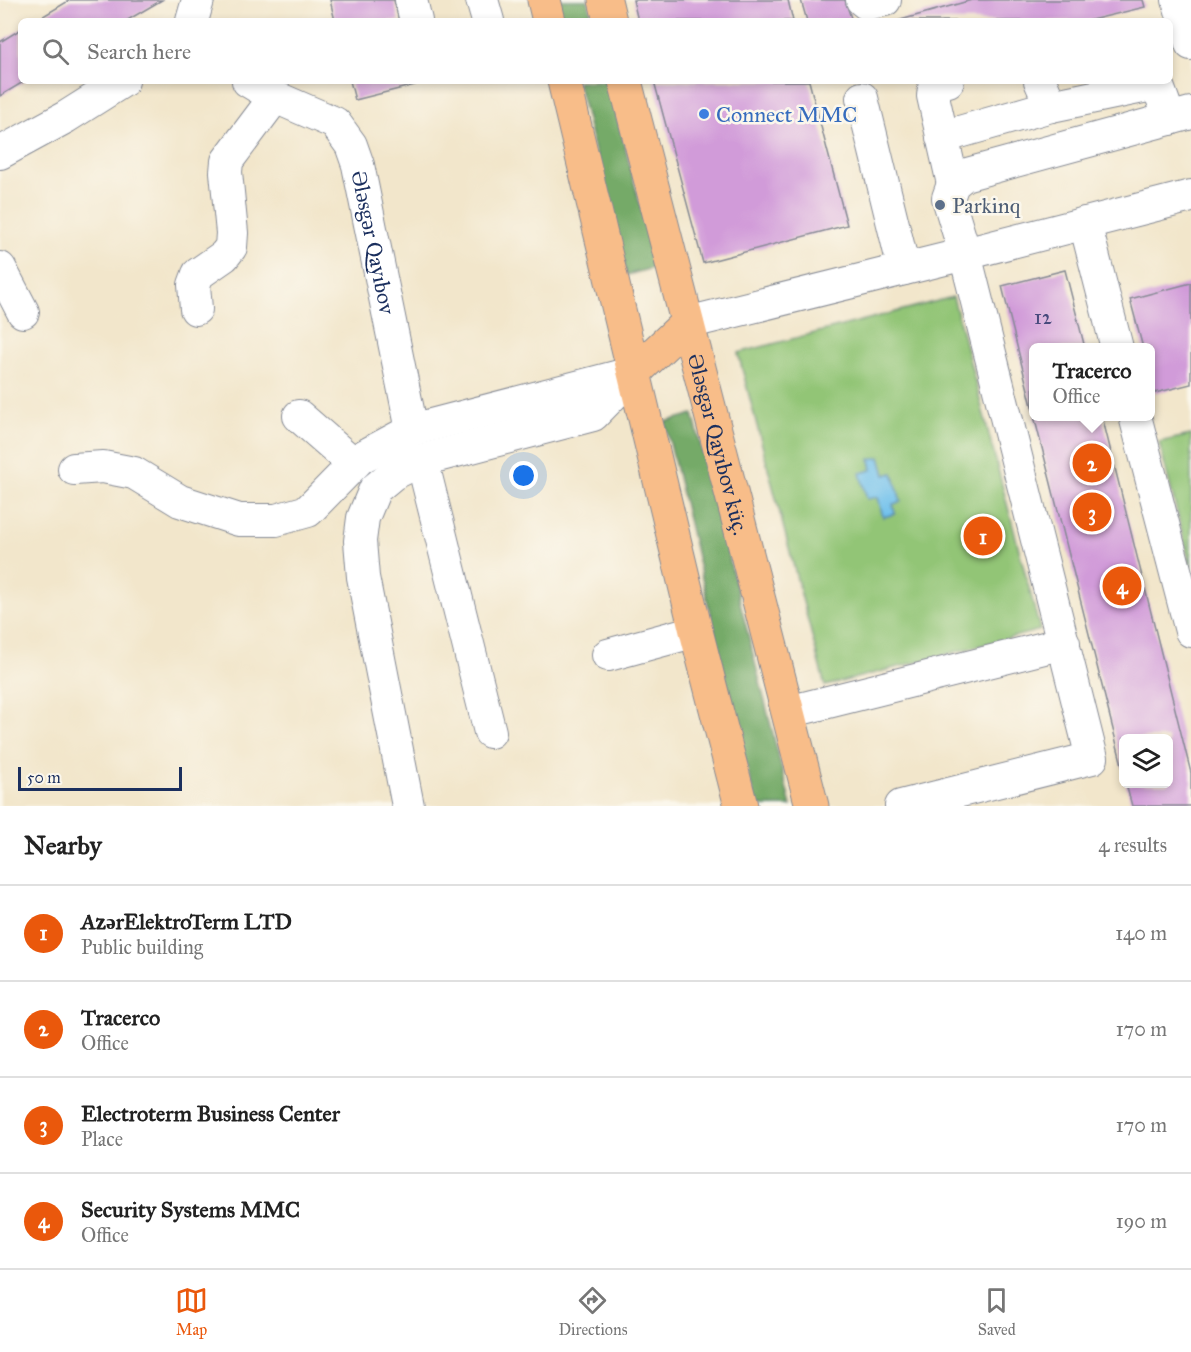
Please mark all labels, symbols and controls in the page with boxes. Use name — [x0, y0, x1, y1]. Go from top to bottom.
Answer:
search box — [18, 18, 1173, 84]
icon: search — [39, 35, 72, 68]
text: Search here — [87, 38, 191, 65]
place label: Connect MMC — [716, 101, 857, 128]
marker: Connect MMC — [697, 107, 711, 121]
street label: Ələsgər Qayıbov — [345, 168, 401, 318]
place label: Parkinq — [952, 192, 1021, 219]
marker: Parkinq — [933, 198, 947, 212]
house number: 12 — [1034, 305, 1052, 329]
popup — [1029, 343, 1155, 421]
street label: Ələsgər Qayıbov küç. — [682, 351, 755, 538]
text: Tracerco — [1052, 357, 1132, 384]
text: Office — [1052, 384, 1100, 408]
pin: 2 — [1072, 440, 1112, 486]
your location — [509, 461, 538, 490]
pin: 3 — [1072, 490, 1112, 534]
pin: 1 — [964, 514, 1002, 558]
pin: 4 — [1102, 564, 1142, 608]
map controls — [1119, 734, 1173, 788]
button: layers — [1119, 734, 1173, 788]
scale bar — [18, 764, 182, 792]
text: 50 m — [27, 768, 61, 787]
text: Nearby — [24, 829, 102, 861]
text: 4 results — [1098, 833, 1167, 857]
text: AzərElektroTerm LTD — [81, 908, 292, 935]
text: 1 — [40, 921, 47, 945]
text: 140 m — [1115, 921, 1167, 945]
text: Public building — [81, 935, 203, 959]
text: Tracerco — [81, 1004, 160, 1031]
text: 2 — [39, 1017, 48, 1041]
text: 170 m — [1116, 1017, 1167, 1041]
text: Office — [81, 1031, 129, 1055]
text: Electroterm Business Center — [81, 1100, 340, 1127]
text: 3 — [40, 1113, 48, 1137]
text: 170 m — [1116, 1113, 1167, 1137]
text: Place — [81, 1127, 123, 1151]
text: Security Systems MMC — [81, 1196, 300, 1223]
text: 4 — [38, 1209, 49, 1233]
text: 190 m — [1116, 1209, 1167, 1233]
text: Office — [81, 1223, 129, 1247]
tab: Map — [175, 1284, 208, 1339]
tab: Directions — [558, 1284, 627, 1339]
tab: Saved — [978, 1284, 1016, 1339]

